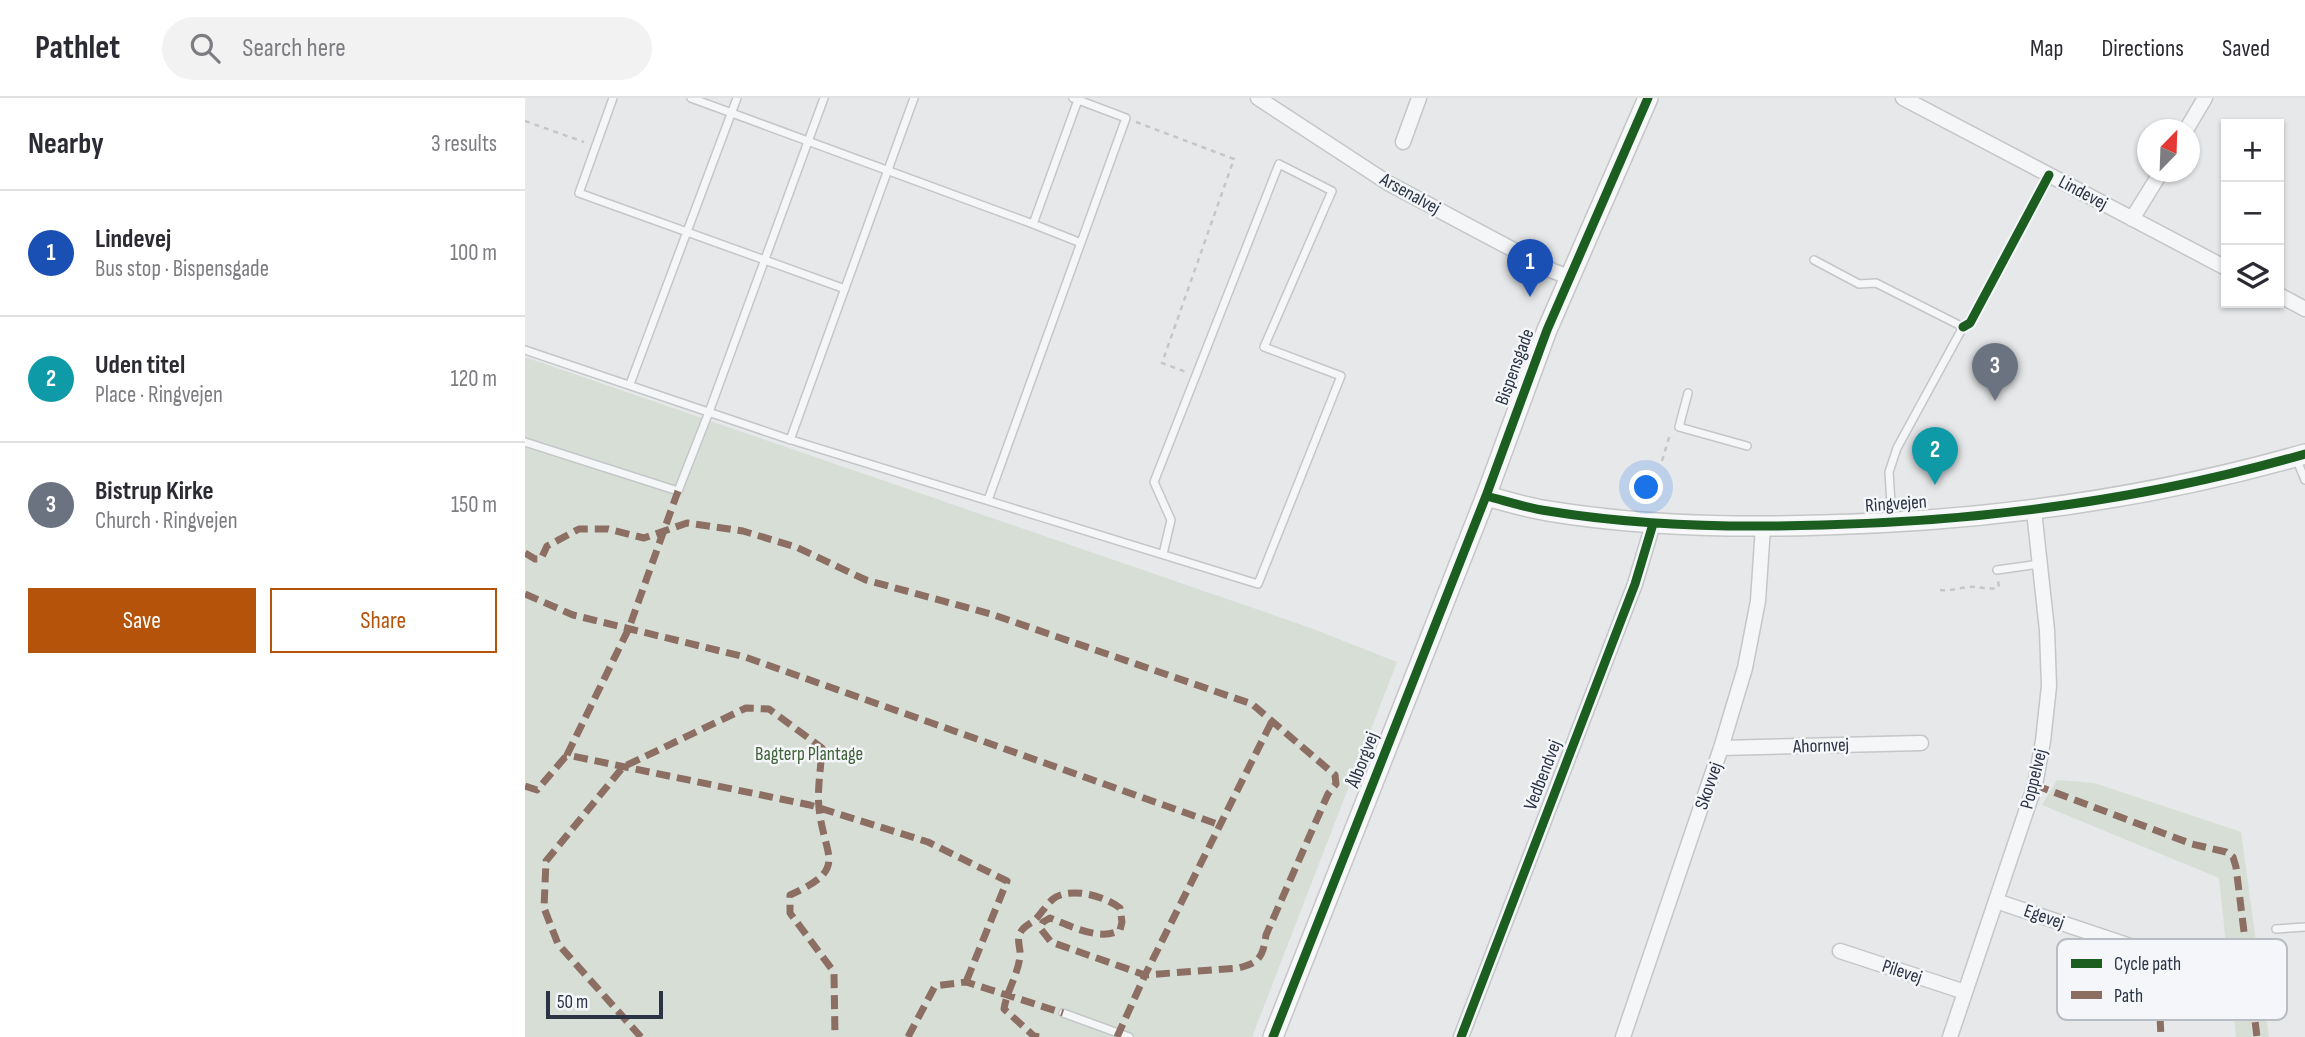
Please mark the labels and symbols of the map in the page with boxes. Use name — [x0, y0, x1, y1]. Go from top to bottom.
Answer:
north arrow — [2137, 119, 2200, 182]
street label: Arsenalvej — [1375, 168, 1444, 220]
street label: Lindevej — [2054, 171, 2112, 215]
pin: 1 — [1507, 239, 1553, 297]
street label: Bispensgade — [1491, 326, 1539, 408]
pin: 3 — [1972, 343, 2018, 401]
pin: 2 — [1912, 427, 1958, 485]
your location — [1629, 470, 1663, 504]
street label: Ringvejen — [1864, 490, 1928, 518]
street label: Ålborgvej — [1341, 729, 1384, 792]
street label: Ahornvej — [1792, 734, 1849, 759]
street label: Vedbendvej — [1519, 737, 1567, 813]
park label: Bagterp Plantage — [755, 743, 863, 766]
street label: Poppelvej — [2015, 747, 2053, 811]
street label: Skovvej — [1690, 759, 1728, 813]
street label: Egevej — [2021, 899, 2067, 935]
legend — [2057, 939, 2287, 1020]
text: Cycle path — [2114, 953, 2181, 976]
street label: Pilevej — [1879, 955, 1925, 989]
text: Path — [2114, 985, 2143, 1008]
scale bar — [546, 988, 663, 1020]

